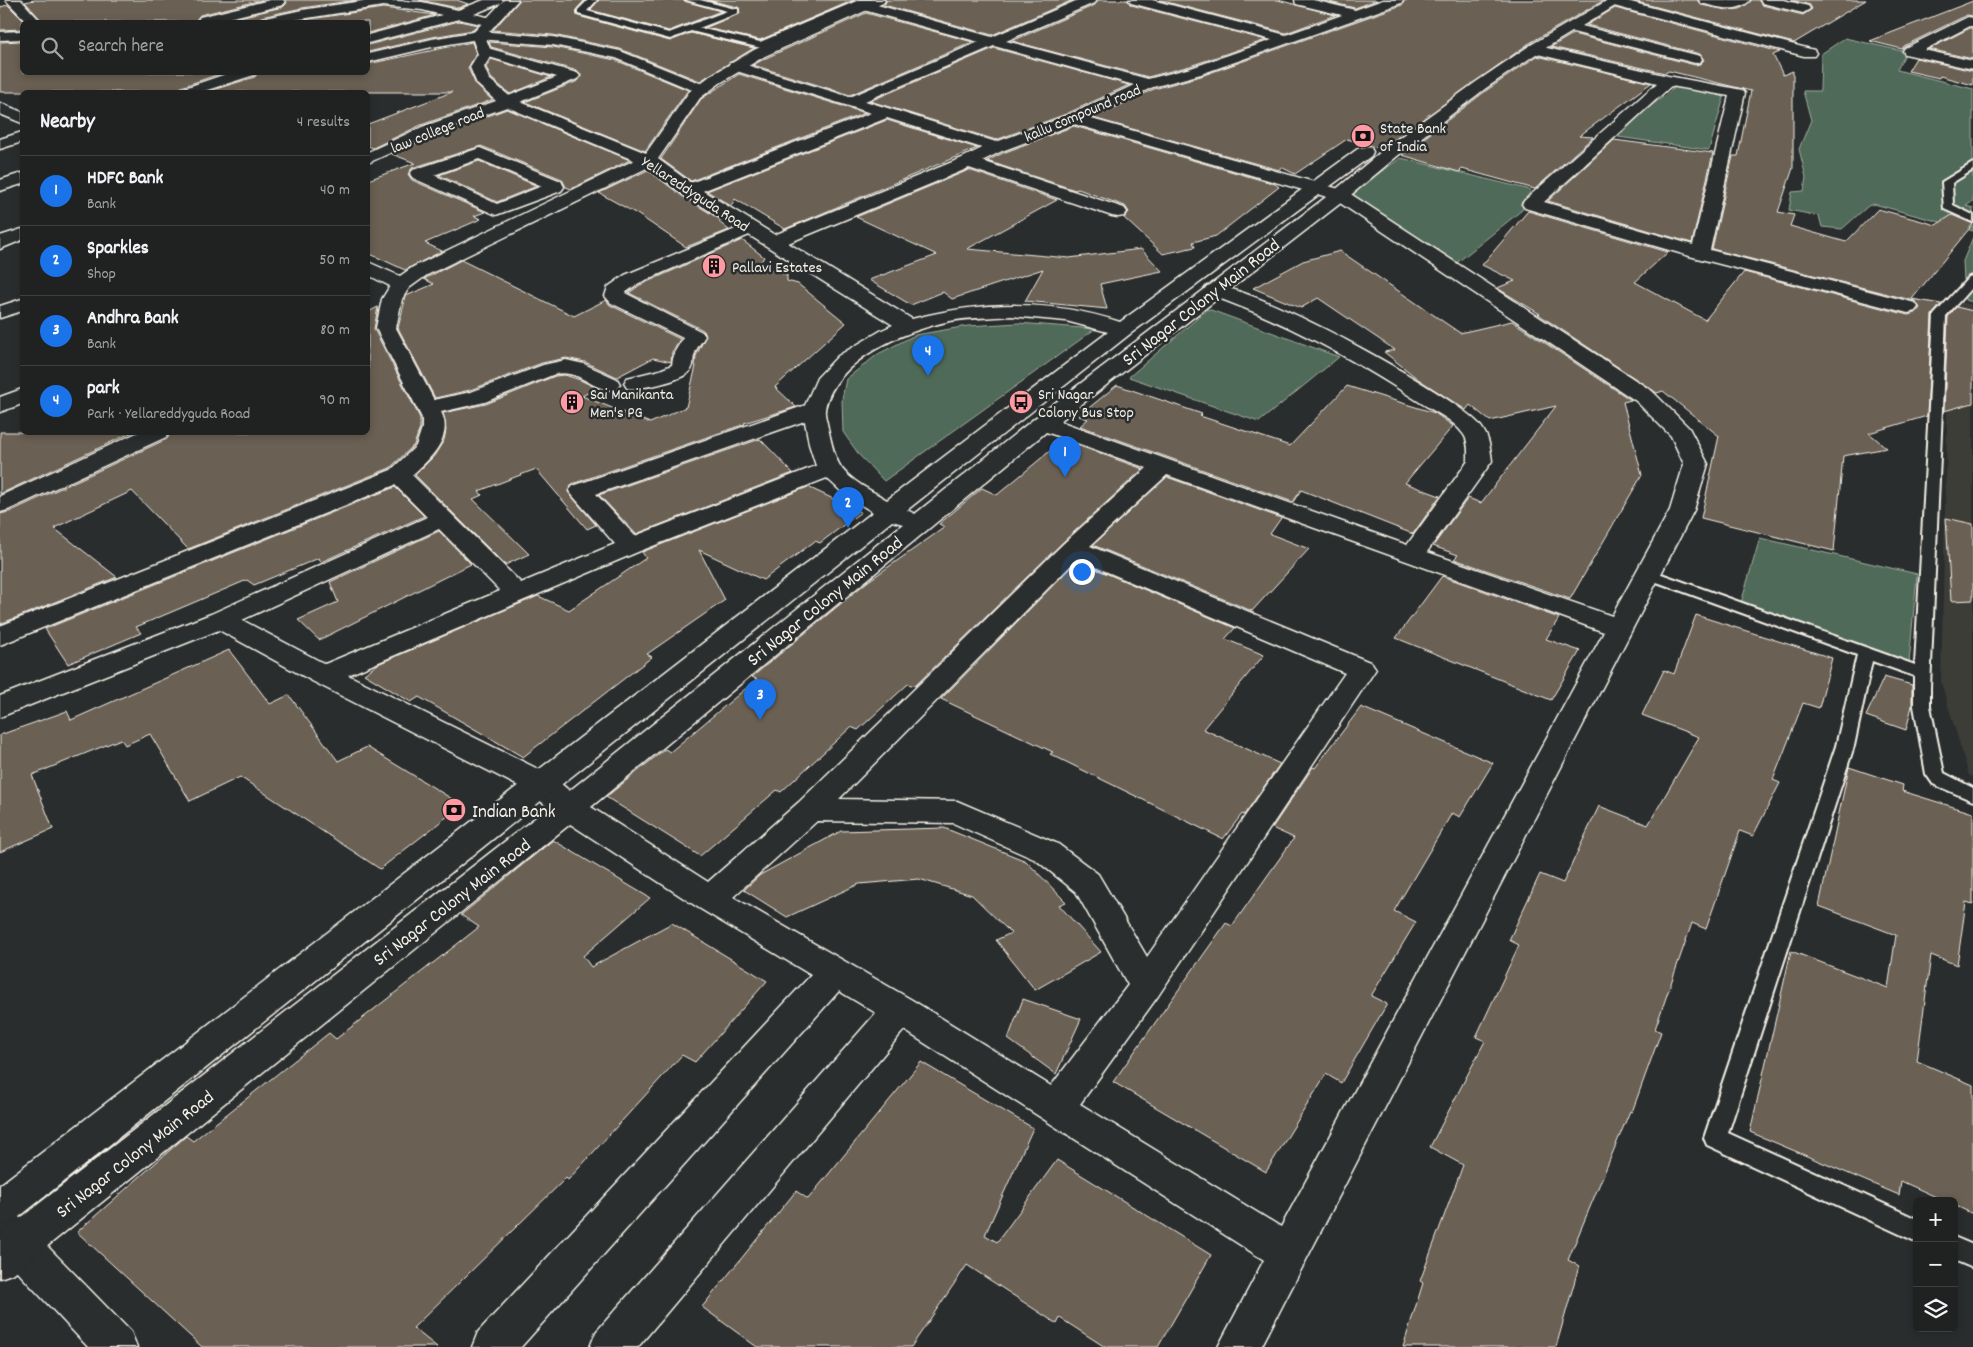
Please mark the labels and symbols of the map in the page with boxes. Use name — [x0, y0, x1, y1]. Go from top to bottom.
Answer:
street label: kallu compound road — [1021, 79, 1145, 149]
street label: law college road — [388, 102, 488, 161]
place label: State Bank of India — [1380, 118, 1446, 159]
bank icon: State Bank of India — [1350, 123, 1376, 149]
street label: Yellareddyguda Road — [636, 151, 753, 239]
street label: Sri Nagar Colony Main Road — [1117, 233, 1287, 374]
building icon: Pallavi Estates — [701, 253, 727, 279]
place label: Pallavi Estates — [732, 257, 823, 280]
pin: 4 — [912, 335, 944, 376]
place label: Sai Manikanta Men's PG — [590, 384, 674, 425]
place label: Sri Nagar Colony Bus Stop — [1038, 384, 1134, 425]
building icon: Sai Manikanta Men's PG — [559, 389, 585, 415]
bus stop icon: Sri Nagar Colony Bus Stop — [1008, 389, 1034, 415]
pin: 1 — [1049, 436, 1081, 477]
pin: 2 — [832, 487, 864, 528]
street label: Sri Nagar Colony Main Road — [742, 531, 910, 674]
your location — [1069, 559, 1095, 585]
pin: 3 — [744, 679, 776, 720]
bank icon: Indian Bank — [441, 797, 467, 823]
place label: Indian Bank — [472, 800, 556, 827]
street label: Sri Nagar Colony Main Road — [368, 833, 538, 974]
street label: Sri Nagar Colony Main Road — [51, 1085, 221, 1226]

